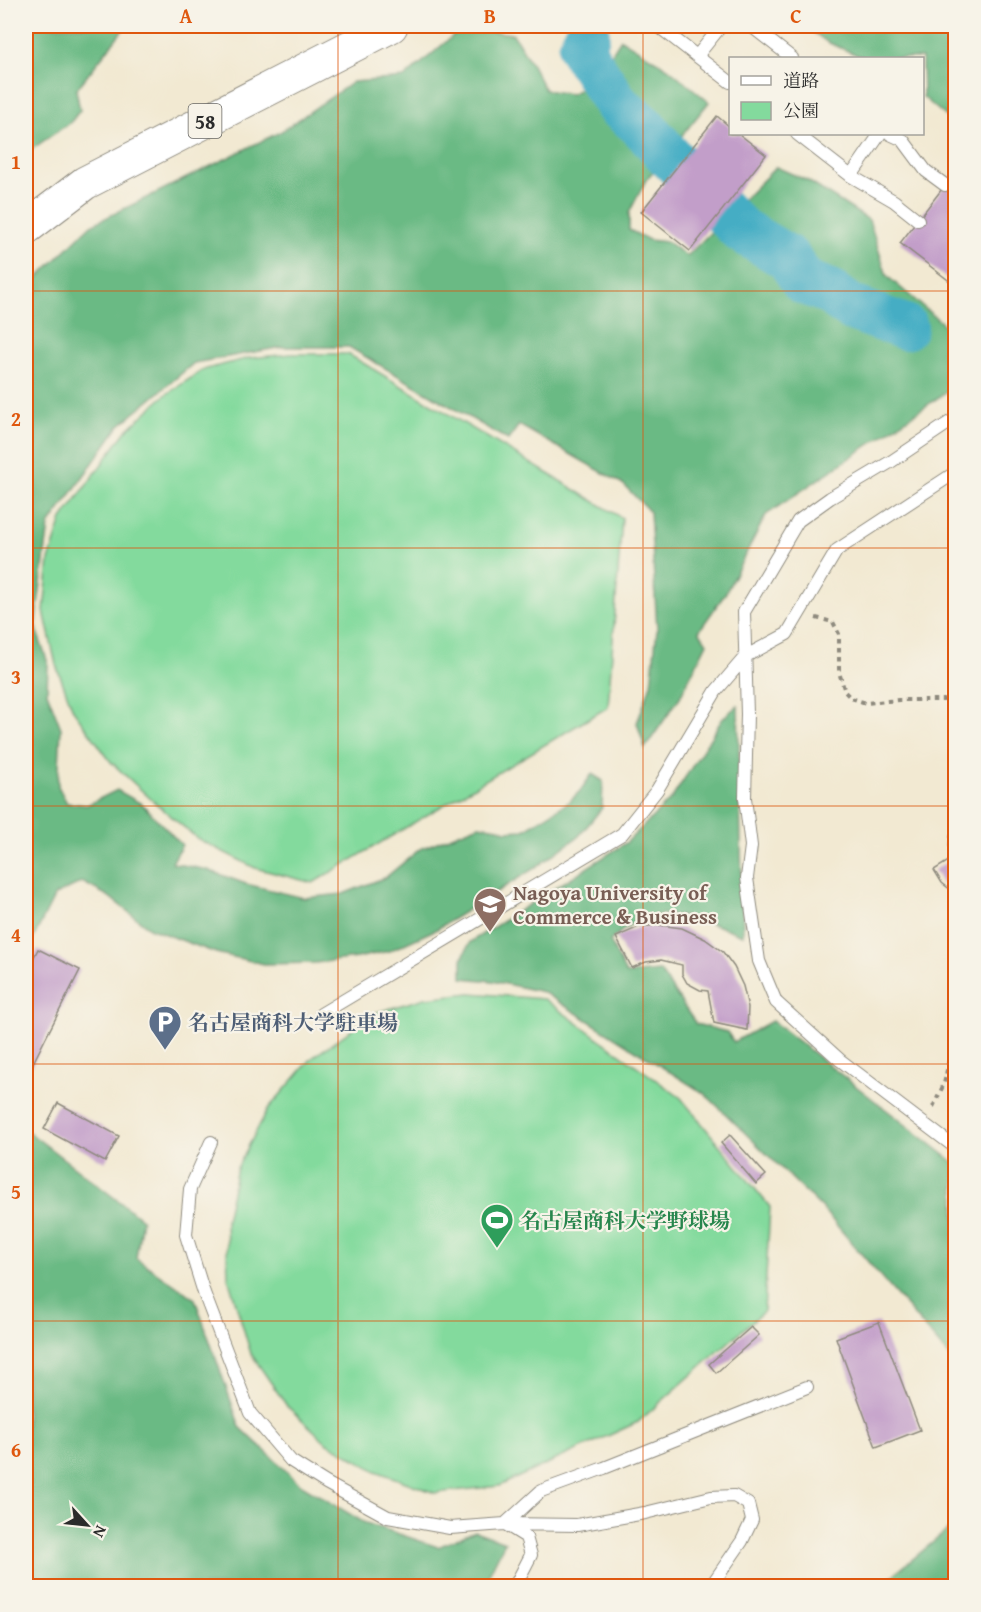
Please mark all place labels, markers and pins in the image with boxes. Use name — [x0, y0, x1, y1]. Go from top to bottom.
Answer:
place label: Nagoya University of Commerce & Business — [513, 877, 717, 932]
school or university icon: Nagoya University of Commerce & Business — [472, 886, 508, 933]
parking icon: 名古屋商科大学駐車場 — [147, 1004, 183, 1051]
place label: 名古屋商科大学駐車場 — [188, 1007, 398, 1038]
sports icon: 名古屋商科大学野球場 — [479, 1202, 515, 1249]
place label: 名古屋商科大学野球場 — [520, 1205, 730, 1236]

